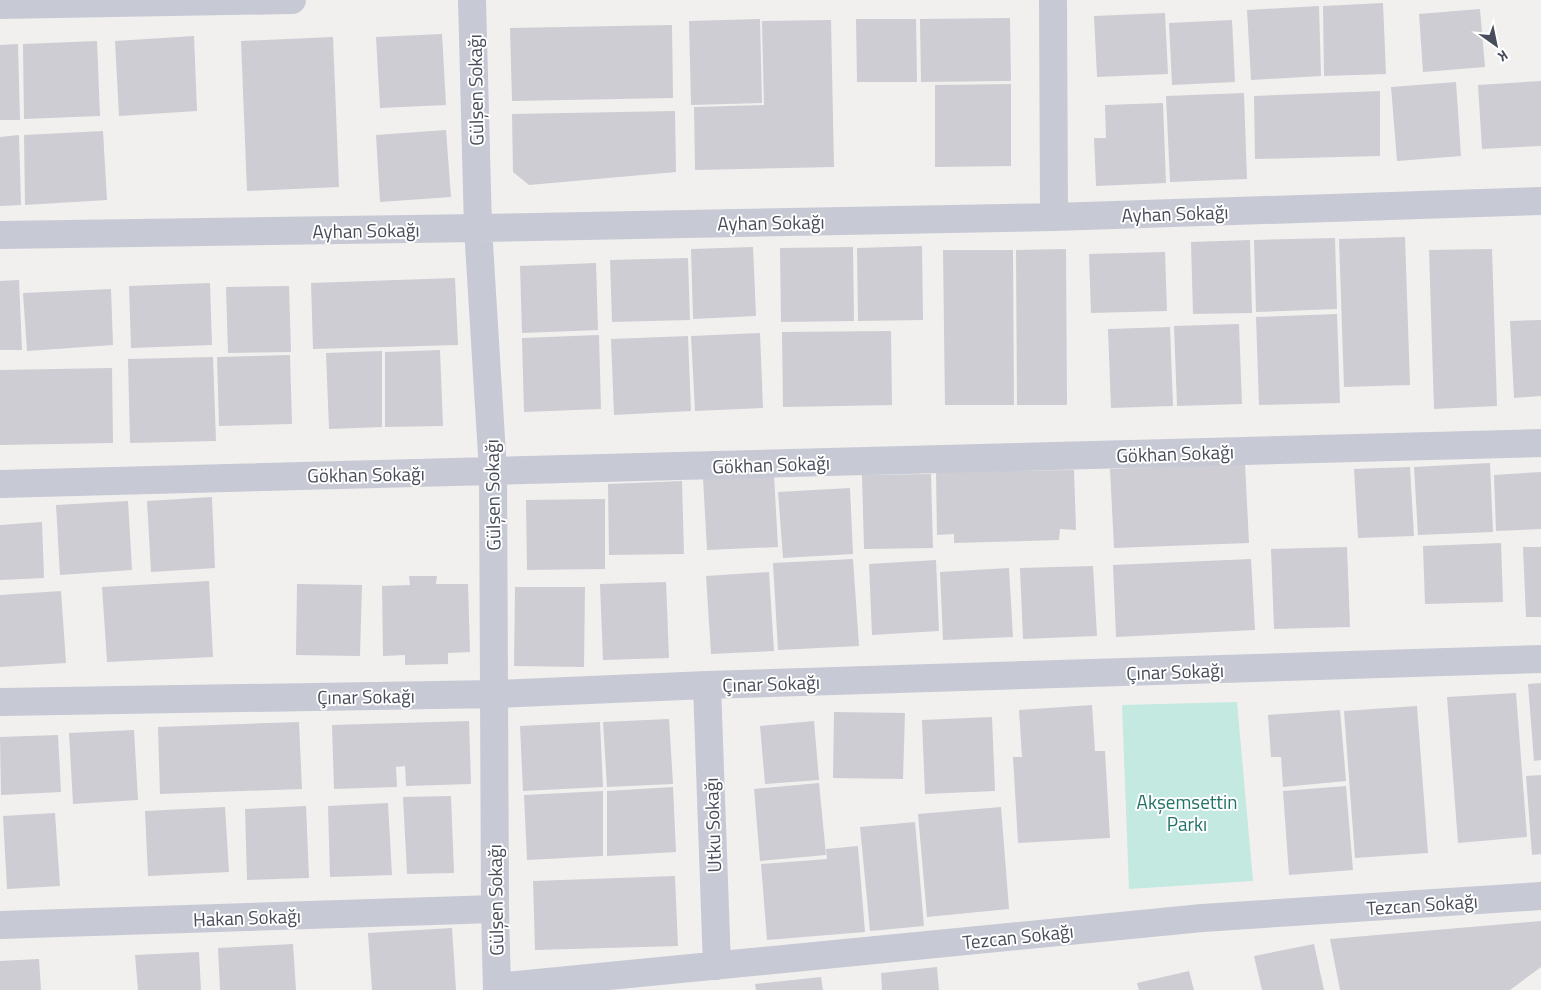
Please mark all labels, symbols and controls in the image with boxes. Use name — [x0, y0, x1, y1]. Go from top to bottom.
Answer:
north arrow — [1471, 20, 1521, 70]
street label: Gülşen Sokağı — [460, 34, 490, 146]
text: K — [1494, 45, 1513, 68]
street label: Ayhan Sokağı — [1121, 197, 1229, 229]
street label: Ayhan Sokağı — [717, 207, 825, 237]
street label: Ayhan Sokağı — [312, 215, 420, 245]
street label: Gökhan Sokağı — [1116, 436, 1234, 470]
street label: Gülşen Sokağı — [477, 439, 507, 551]
street label: Gökhan Sokağı — [712, 447, 830, 481]
street label: Gökhan Sokağı — [307, 458, 425, 490]
street label: Çınar Sokağı — [1126, 655, 1224, 687]
street label: Çınar Sokağı — [722, 667, 820, 699]
street label: Çınar Sokağı — [317, 681, 415, 711]
street label: Utku Sokağı — [696, 777, 728, 873]
park label: Akşemsettin Parkı — [1137, 787, 1237, 838]
street label: Gülşen Sokağı — [480, 844, 510, 956]
street label: Tezcan Sokağı — [1365, 886, 1479, 922]
street label: Hakan Sokağı — [192, 901, 302, 933]
street label: Tezcan Sokağı — [961, 916, 1075, 956]

